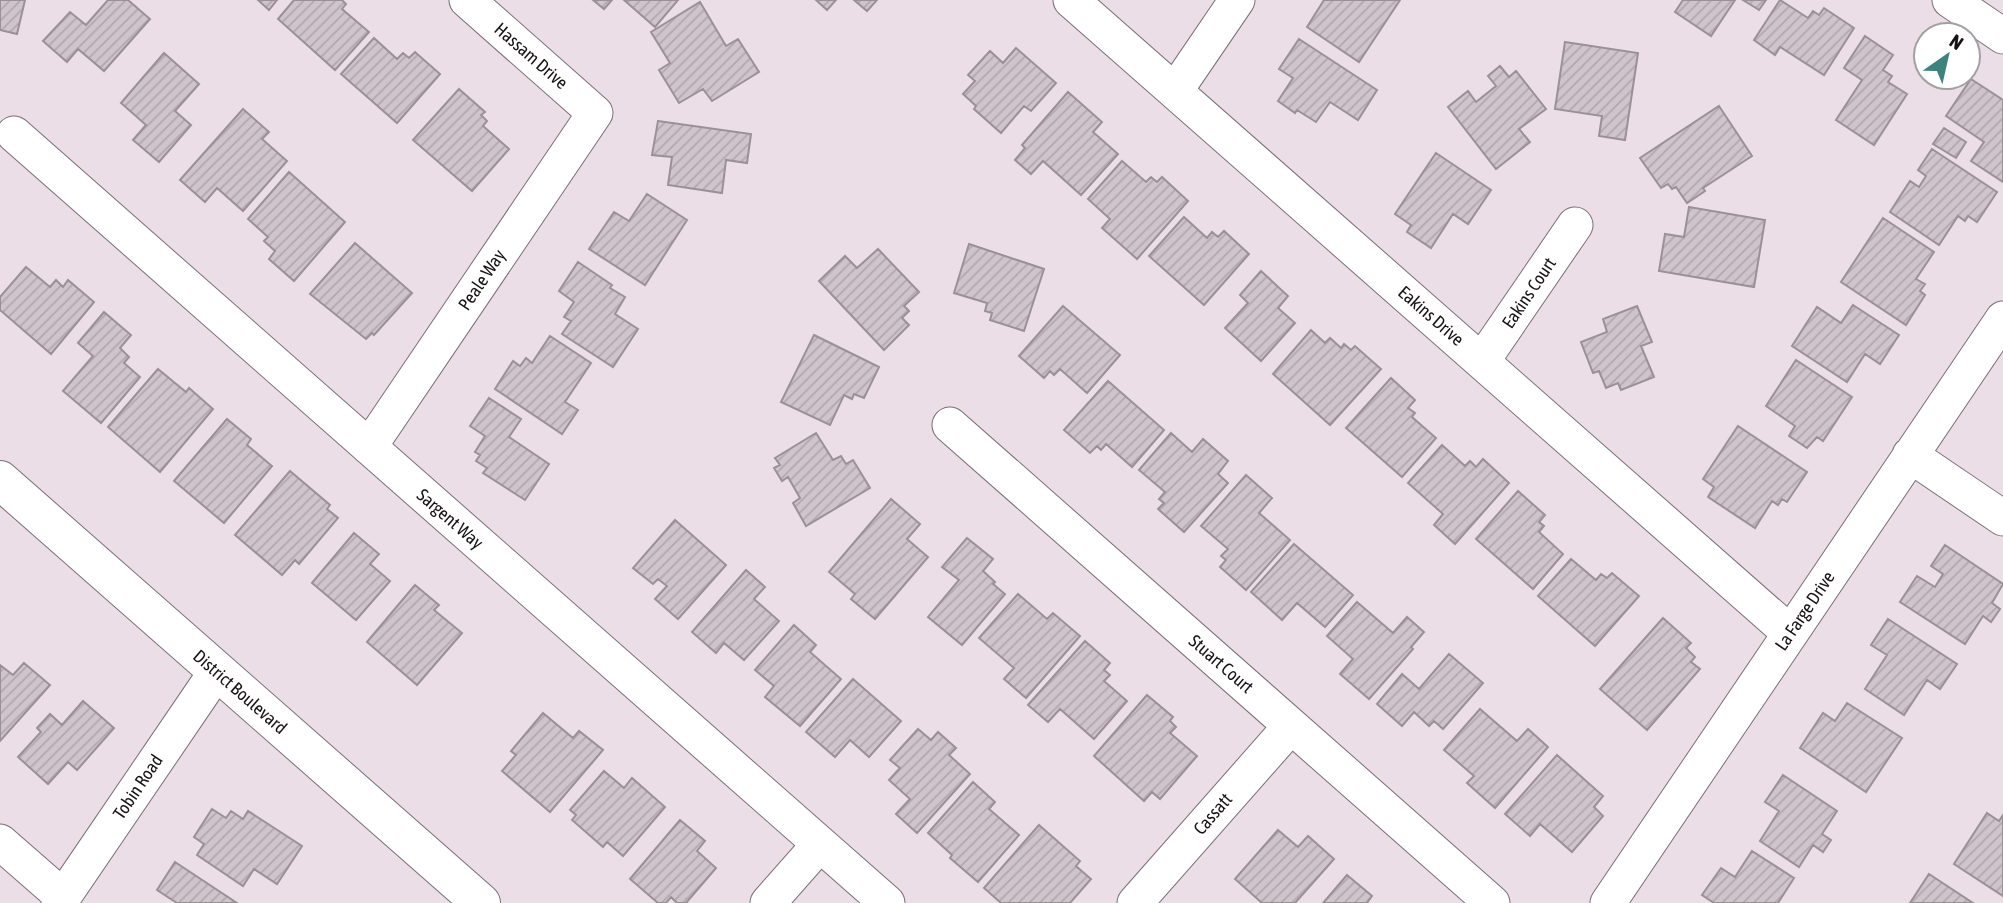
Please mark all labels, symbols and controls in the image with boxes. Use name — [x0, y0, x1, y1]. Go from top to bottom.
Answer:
street label: Hassam Drive — [490, 18, 572, 93]
north arrow — [1912, 21, 1982, 91]
text: N — [1946, 30, 1967, 54]
street label: Peale Way — [454, 245, 510, 314]
street label: Eakins Court — [1497, 253, 1560, 332]
street label: Eakins Drive — [1394, 281, 1468, 350]
street label: Sargent Way — [413, 484, 488, 553]
street label: La Farge Drive — [1770, 567, 1839, 654]
street label: Stuart Court — [1185, 630, 1258, 697]
street label: District Boulevard — [189, 645, 291, 738]
street label: Tobin Road — [108, 750, 167, 823]
street label: Cassatt — [1189, 789, 1236, 839]

